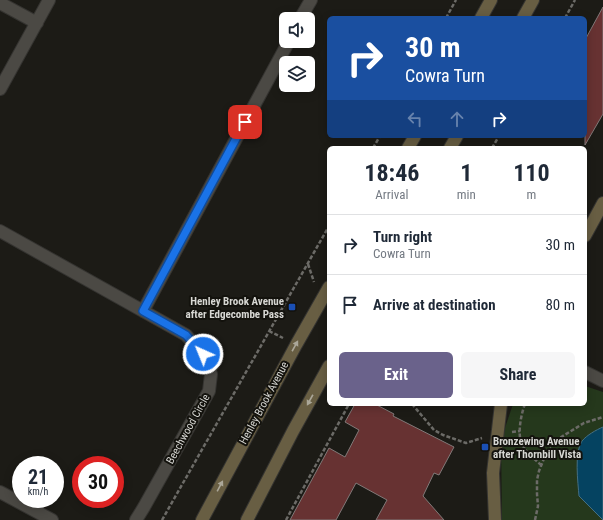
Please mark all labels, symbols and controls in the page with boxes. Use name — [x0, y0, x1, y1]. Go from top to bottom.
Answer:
map controls — [279, 12, 315, 92]
button: sound — [279, 12, 315, 48]
text: 30 m — [405, 31, 461, 64]
icon: right — [339, 32, 391, 84]
button: layers — [279, 56, 315, 92]
text: Cowra Turn — [405, 65, 485, 86]
pin — [228, 105, 262, 139]
icon: left — [404, 108, 426, 130]
icon: ahead — [446, 108, 468, 130]
icon: right — [488, 108, 510, 130]
icon: arrive — [234, 111, 256, 133]
text: 18:46 — [364, 159, 419, 187]
text: 1 — [460, 159, 472, 187]
text: 110 — [513, 159, 550, 187]
text: Arrival — [375, 187, 408, 202]
text: min — [457, 187, 476, 202]
text: m — [527, 187, 536, 202]
text: Turn right — [373, 228, 432, 246]
icon: right — [339, 234, 361, 256]
text: 30 m — [545, 236, 575, 254]
text: Cowra Turn — [373, 246, 431, 261]
icon: arrive — [339, 294, 361, 316]
place label: Henley Brook Avenue after Edgecombe Pass — [186, 295, 284, 321]
text: Arrive at destination — [373, 296, 496, 314]
text: 80 m — [545, 296, 575, 314]
marker: Henley Brook Avenue after Edgecombe Pass — [287, 302, 297, 312]
position arrow — [182, 333, 224, 375]
one-way arrow — [292, 340, 299, 352]
button: Exit — [339, 352, 453, 398]
button: Share — [461, 352, 575, 398]
street label: Henley Brook Avenue — [237, 360, 291, 446]
street label: Beechwood Circle — [163, 392, 213, 466]
one-way arrow — [307, 394, 313, 406]
place label: Bronzewing Avenue after Thornbill Vista — [493, 435, 581, 461]
marker: Bronzewing Avenue after Thornbill Vista — [480, 442, 490, 452]
speed limit sign: 30 — [72, 456, 124, 508]
text: 21 — [28, 465, 48, 489]
one-way arrow — [217, 480, 224, 491]
text: km/h — [28, 486, 48, 497]

